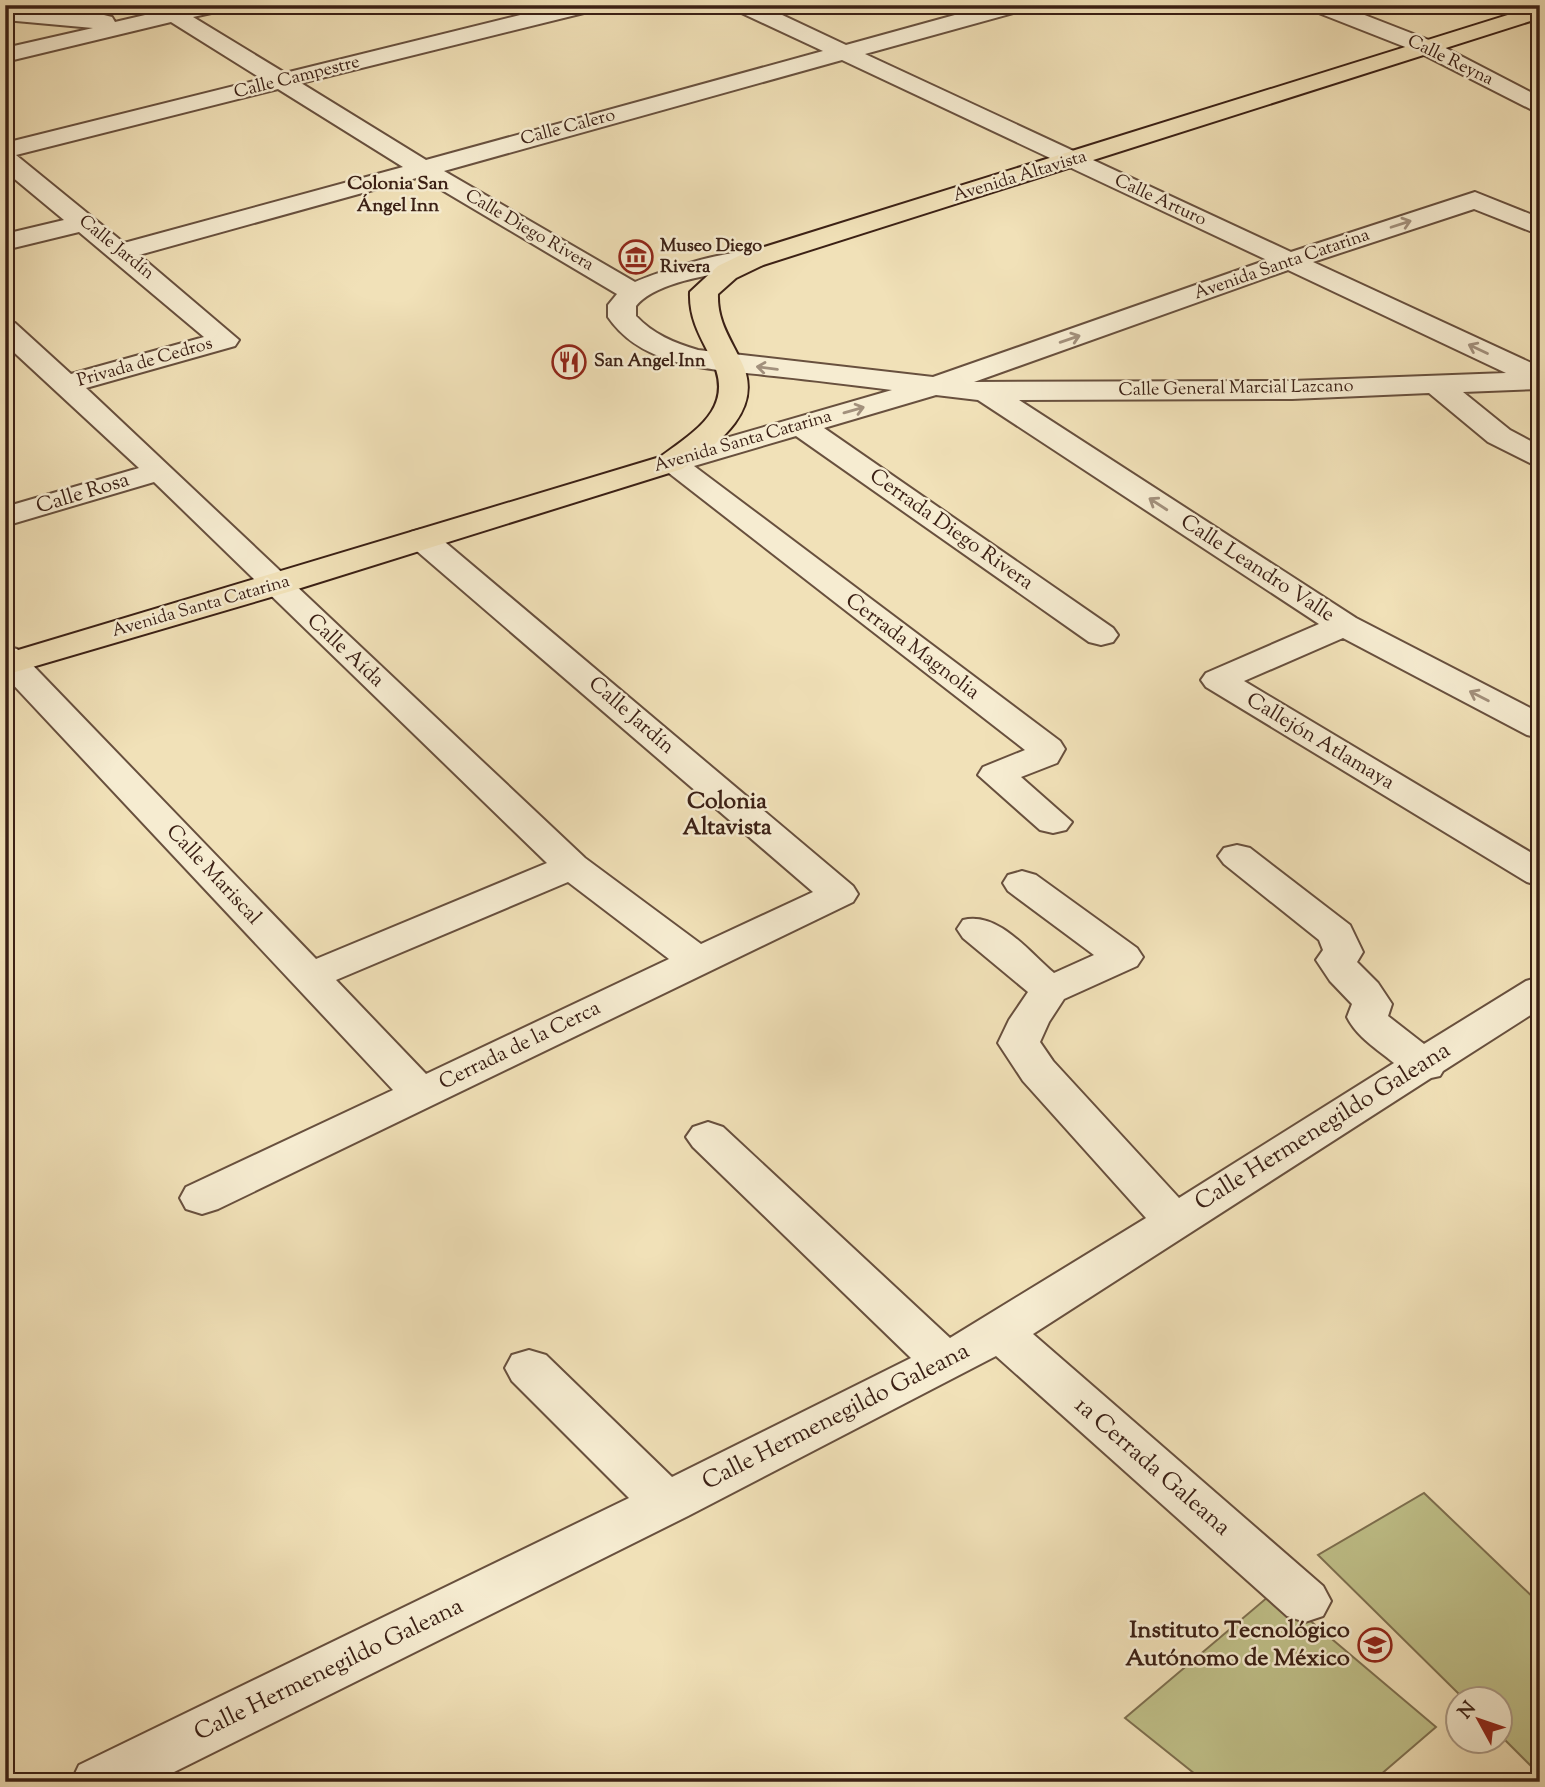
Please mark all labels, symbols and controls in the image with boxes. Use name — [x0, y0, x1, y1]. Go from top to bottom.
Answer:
street label: Calle Reyna — [1402, 29, 1498, 93]
street label: Calle Campestre — [231, 50, 363, 106]
street label: Calle Calero — [518, 103, 618, 153]
street label: Avenida Altavista — [950, 144, 1090, 210]
street label: Calle Arturo — [1110, 168, 1210, 234]
district label: Colonia San Ángel Inn — [347, 171, 449, 220]
street label: Calle Diego Rivera — [460, 184, 598, 278]
street label: Calle Jardín — [73, 209, 160, 287]
one-way arrow — [1389, 217, 1411, 229]
street label: Avenida Santa Catarina — [1191, 223, 1373, 307]
place label: Museo Diego Rivera — [660, 234, 762, 281]
museum icon: Museo Diego Rivera — [617, 238, 655, 276]
street label: Privada de Cedros — [74, 331, 216, 395]
one-way arrow — [1059, 331, 1080, 344]
one-way arrow — [1468, 342, 1489, 355]
restaurant icon: San Angel Inn — [550, 343, 588, 381]
place label: San Angel Inn — [594, 349, 706, 375]
one-way arrow — [757, 361, 779, 374]
street label: Calle General Marcial Lazcano — [1118, 374, 1354, 404]
one-way arrow — [843, 402, 865, 415]
street label: Avenida Santa Catarina — [651, 404, 835, 480]
street label: Cerrada Diego Rivera — [863, 462, 1039, 598]
street label: Calle Rosa — [33, 466, 134, 522]
one-way arrow — [1149, 497, 1168, 511]
street label: Calle Leandro Valle — [1174, 508, 1340, 630]
street label: Avenida Santa Catarina — [109, 569, 293, 645]
street label: Cerrada Magnolia — [839, 586, 986, 708]
street label: Calle Aída — [299, 607, 391, 695]
street label: Calle Jardín — [581, 670, 681, 762]
street label: Callejón Atlamaya — [1240, 686, 1400, 798]
one-way arrow — [1469, 688, 1490, 702]
district label: Colonia Altavista — [682, 786, 772, 845]
street label: Calle Mariscal — [158, 818, 268, 932]
street label: Cerrada de la Cerca — [434, 994, 606, 1098]
street label: Calle Hermenegildo Galeana — [1189, 1034, 1457, 1220]
street label: Calle Hermenegildo Galeana — [696, 1335, 976, 1499]
street label: 1a Cerrada Galeana — [1066, 1389, 1238, 1545]
street label: Calle Hermenegildo Galeana — [189, 1590, 469, 1750]
place label: Instituto Tecnológico Autónomo de México — [1125, 1614, 1350, 1676]
school or university icon: Instituto Tecnológico Autónomo de México — [1356, 1626, 1394, 1664]
north arrow — [1444, 1686, 1514, 1756]
text: N — [1453, 1696, 1483, 1725]

